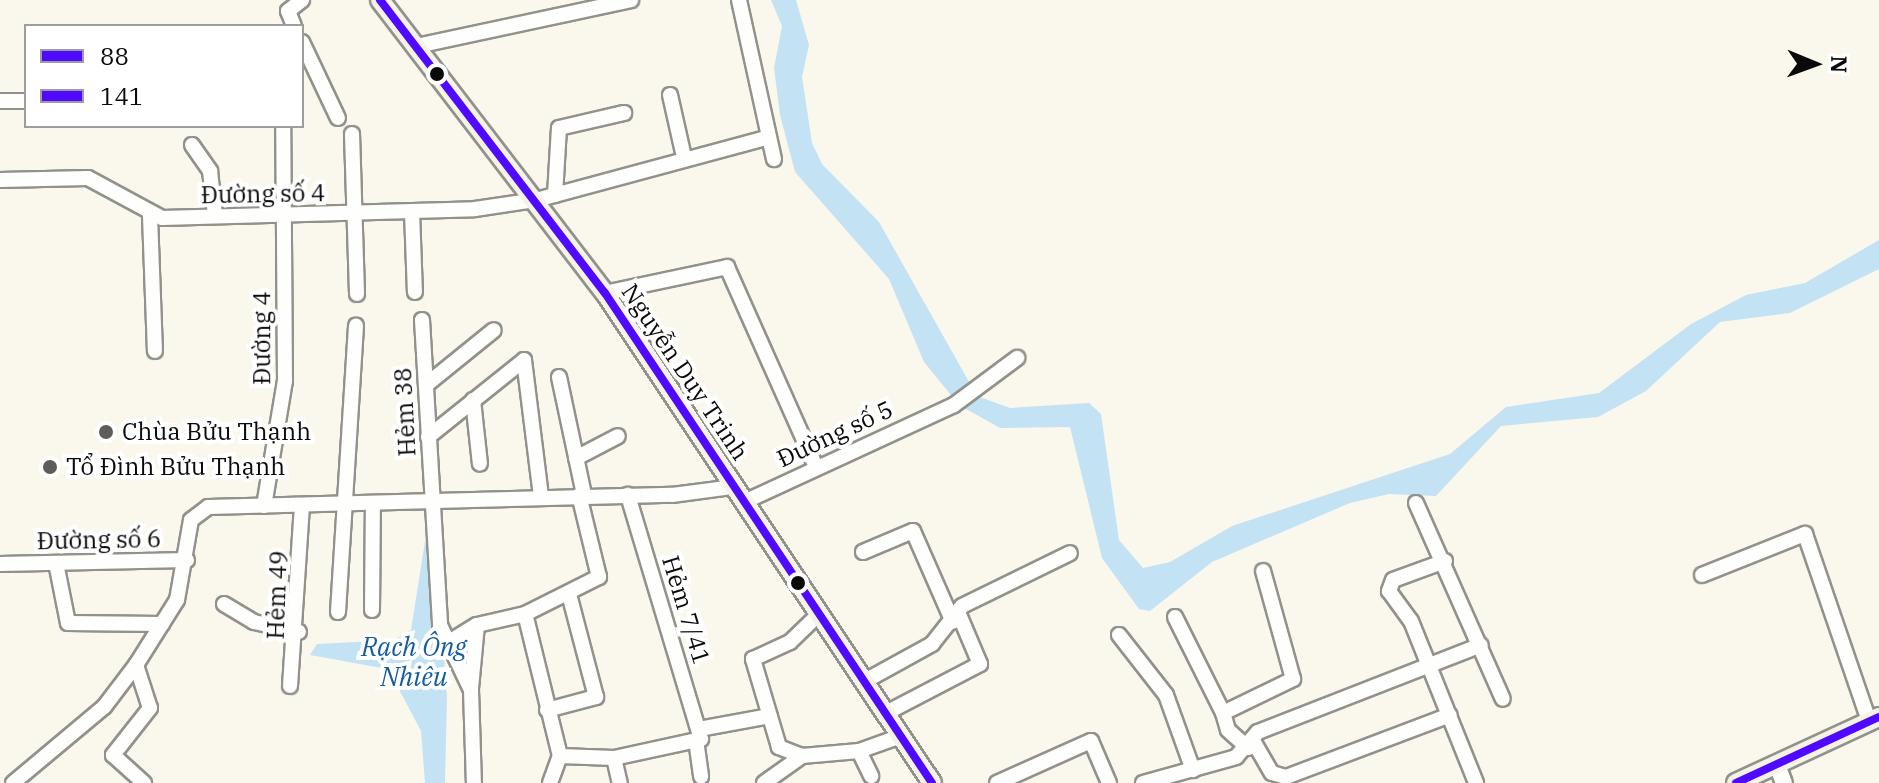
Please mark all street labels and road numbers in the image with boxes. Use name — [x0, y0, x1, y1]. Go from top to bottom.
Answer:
street label: Đường số 4 — [201, 179, 325, 209]
street label: Nguyễn Duy Trinh — [615, 278, 755, 466]
street label: Đường 4 — [248, 291, 276, 385]
street label: Hẻm 38 — [388, 367, 422, 457]
street label: Đường số 5 — [772, 395, 898, 473]
street label: Đường số 6 — [37, 525, 161, 555]
street label: Hẻm 49 — [261, 550, 293, 640]
street label: Hẻm 7/41 — [656, 552, 716, 668]

